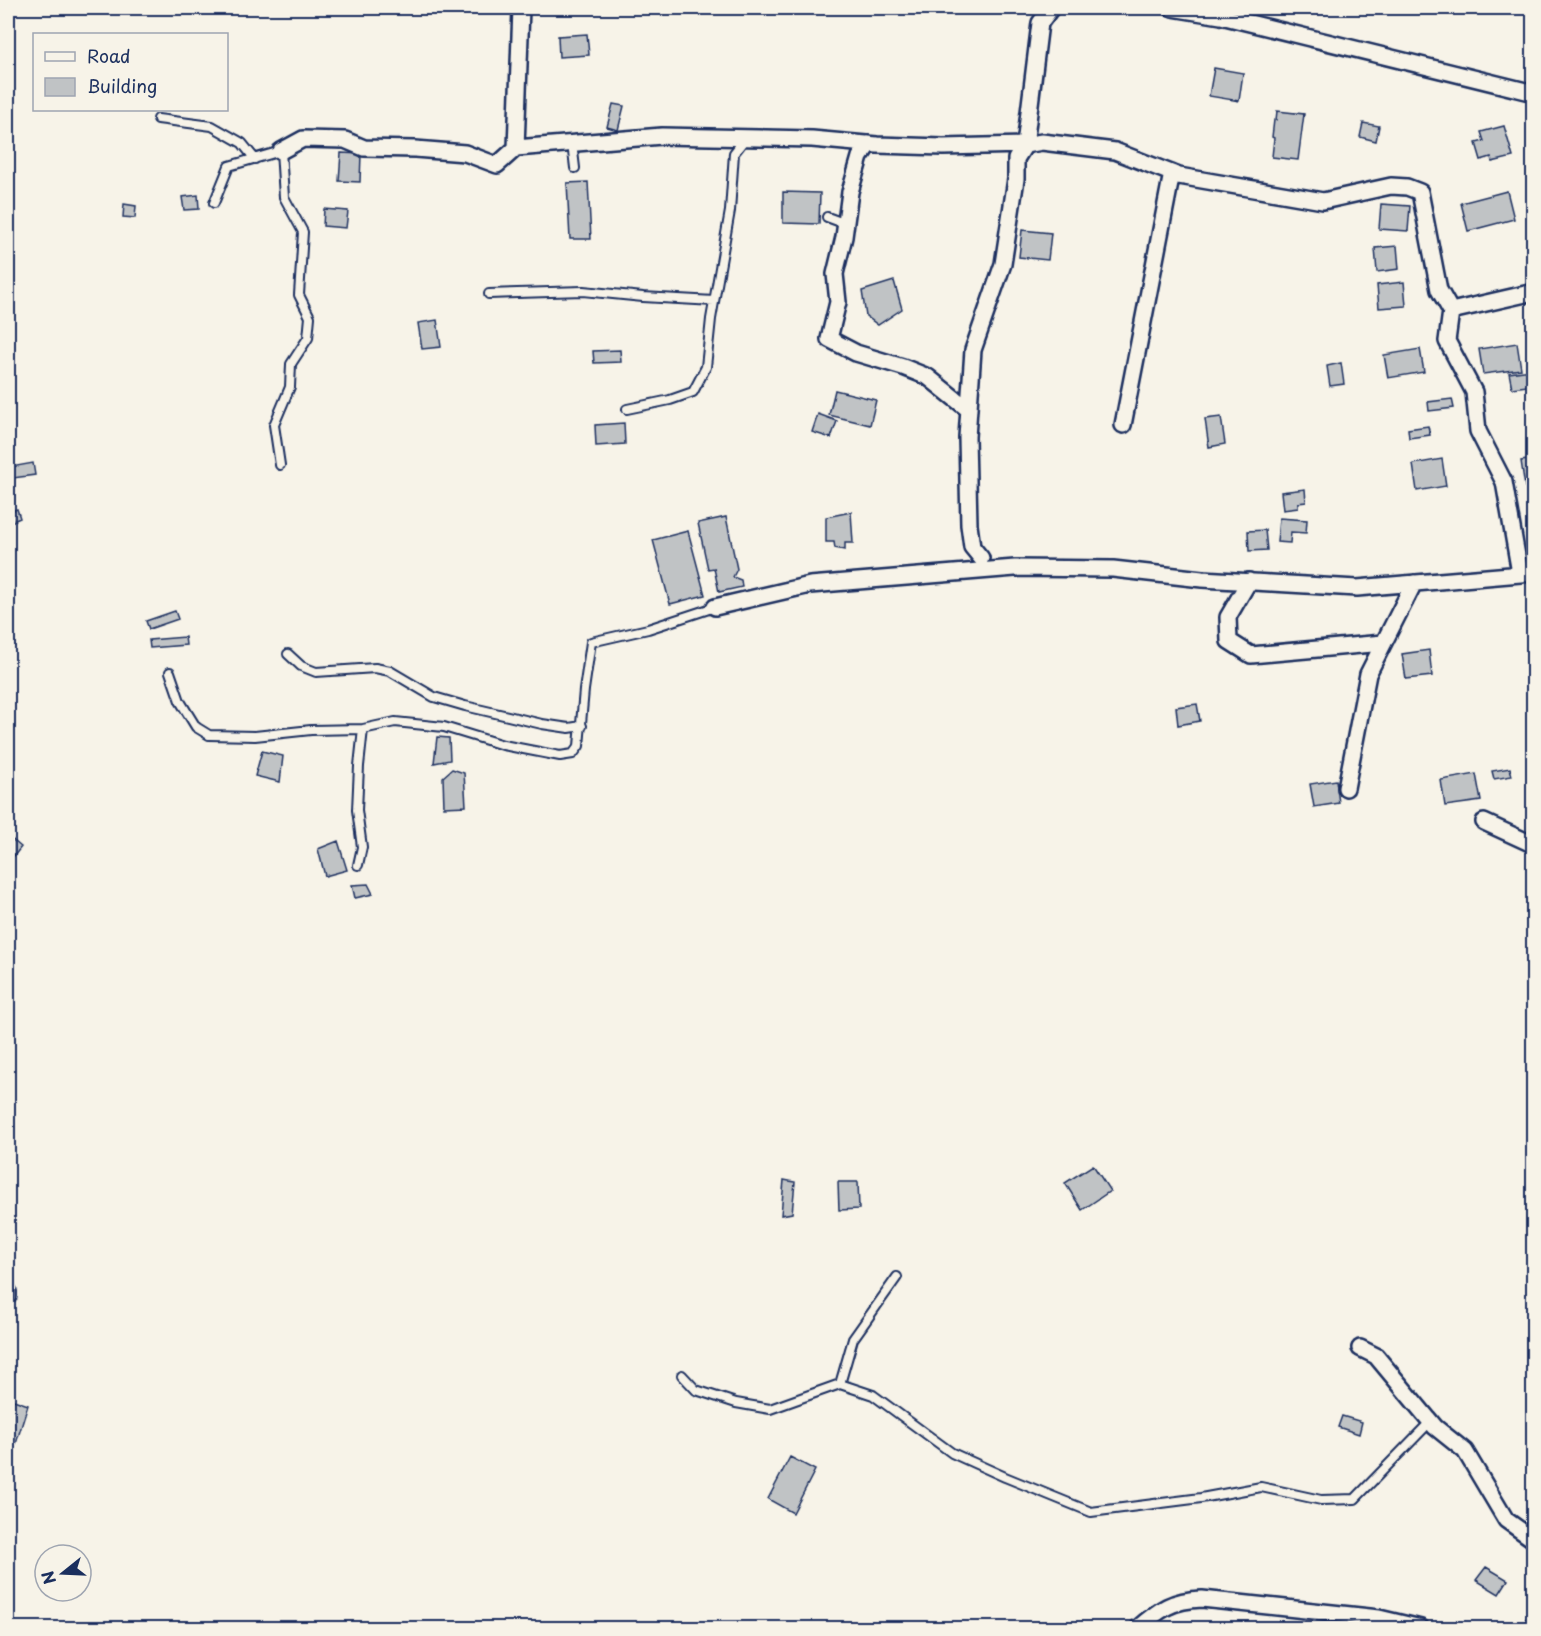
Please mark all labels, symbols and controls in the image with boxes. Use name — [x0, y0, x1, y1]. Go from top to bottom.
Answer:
legend — [33, 33, 228, 111]
text: Road — [87, 42, 131, 69]
text: Building — [87, 72, 157, 99]
north arrow — [33, 1543, 93, 1603]
text: N — [34, 1568, 61, 1588]

